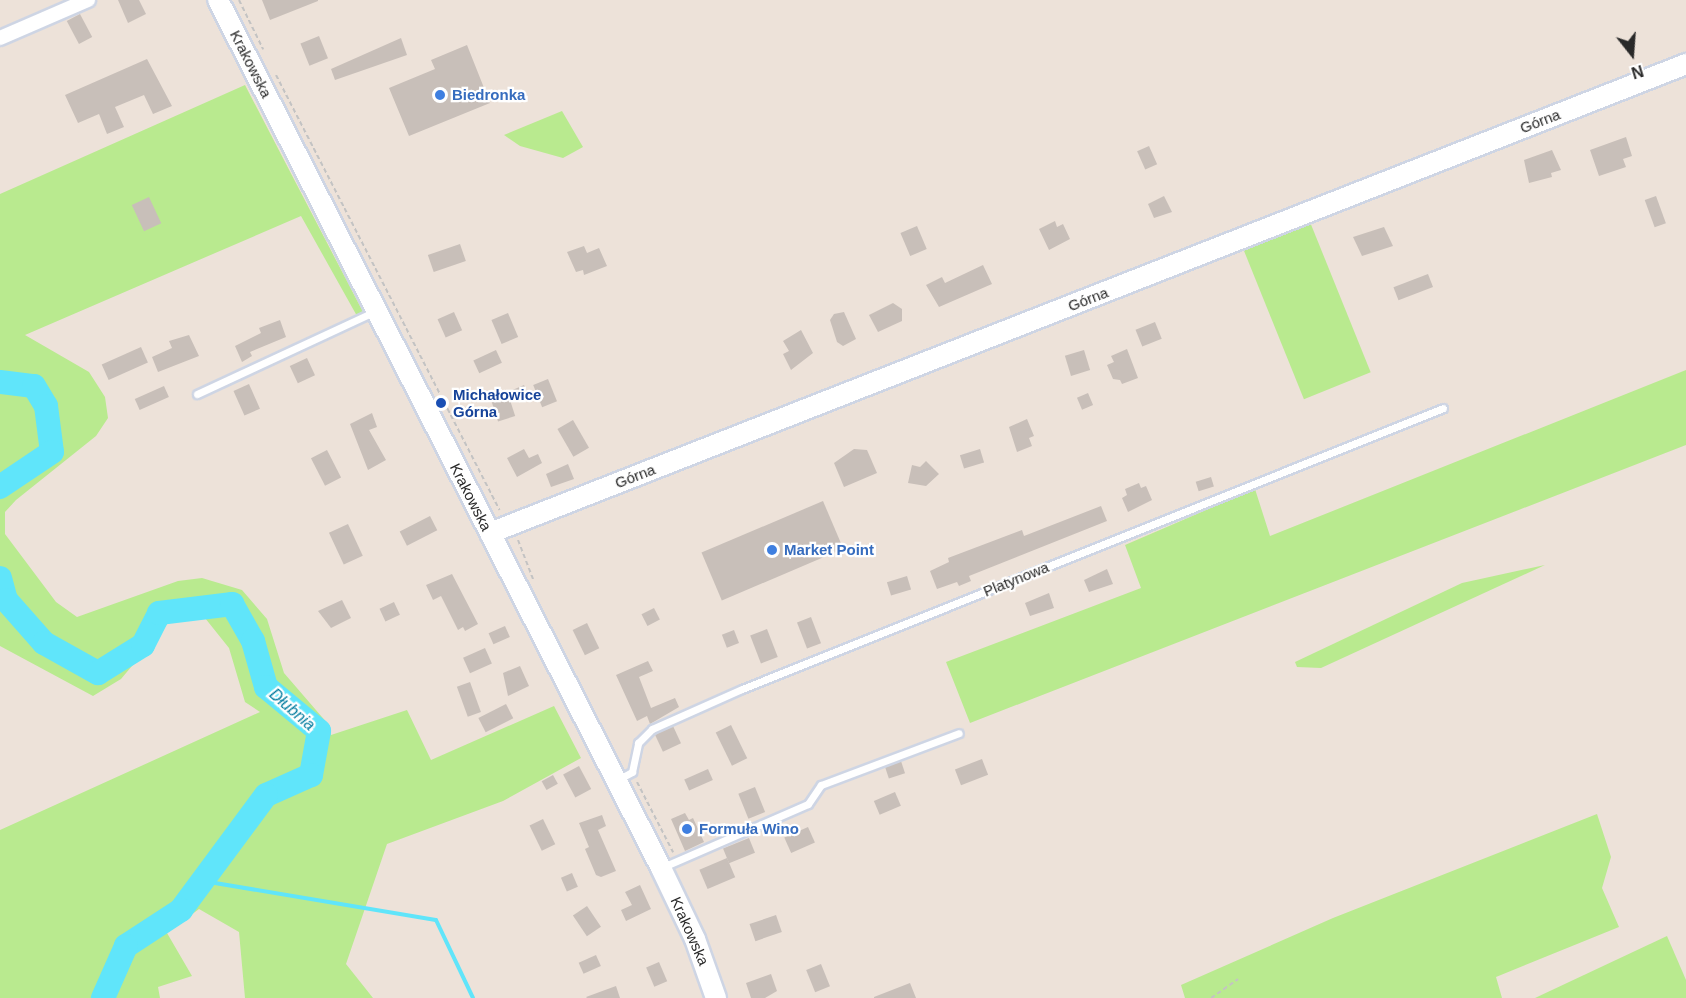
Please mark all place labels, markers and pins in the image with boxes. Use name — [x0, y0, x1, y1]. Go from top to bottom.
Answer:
place label: Biedronka — [452, 86, 525, 104]
marker: Biedronka — [433, 88, 447, 102]
place label: Michałowice Górna — [453, 385, 541, 420]
marker: Michałowice Górna — [434, 396, 448, 410]
place label: Market Point — [784, 541, 874, 559]
marker: Market Point — [765, 543, 779, 557]
place label: Formuła Wino — [699, 820, 799, 838]
marker: Formuła Wino — [680, 822, 694, 836]

